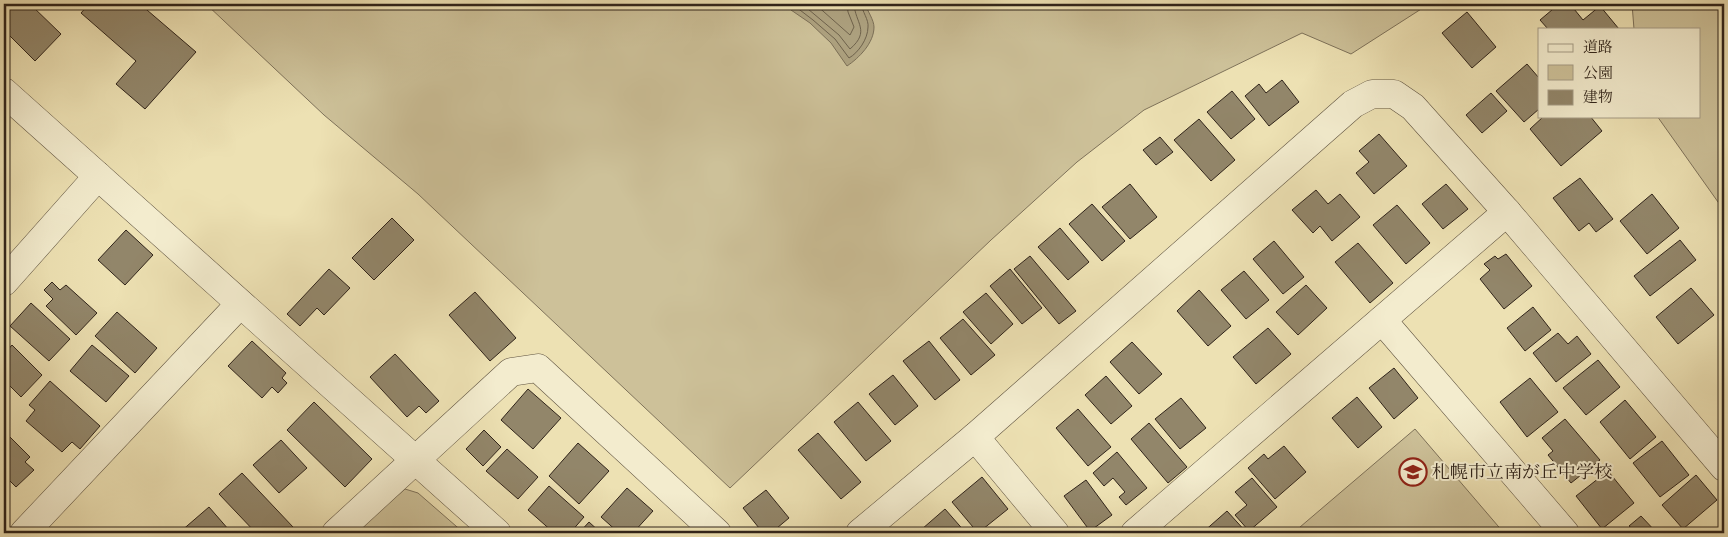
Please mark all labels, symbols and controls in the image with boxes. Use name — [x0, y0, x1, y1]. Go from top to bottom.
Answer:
legend — [1538, 28, 1700, 118]
text: 道路 — [1583, 37, 1613, 57]
text: 公園 — [1583, 63, 1613, 83]
text: 建物 — [1583, 87, 1613, 107]
school or university icon: 札幌市立南が丘中学校 — [1398, 457, 1428, 487]
place label: 札幌市立南が丘中学校 — [1432, 460, 1612, 484]

